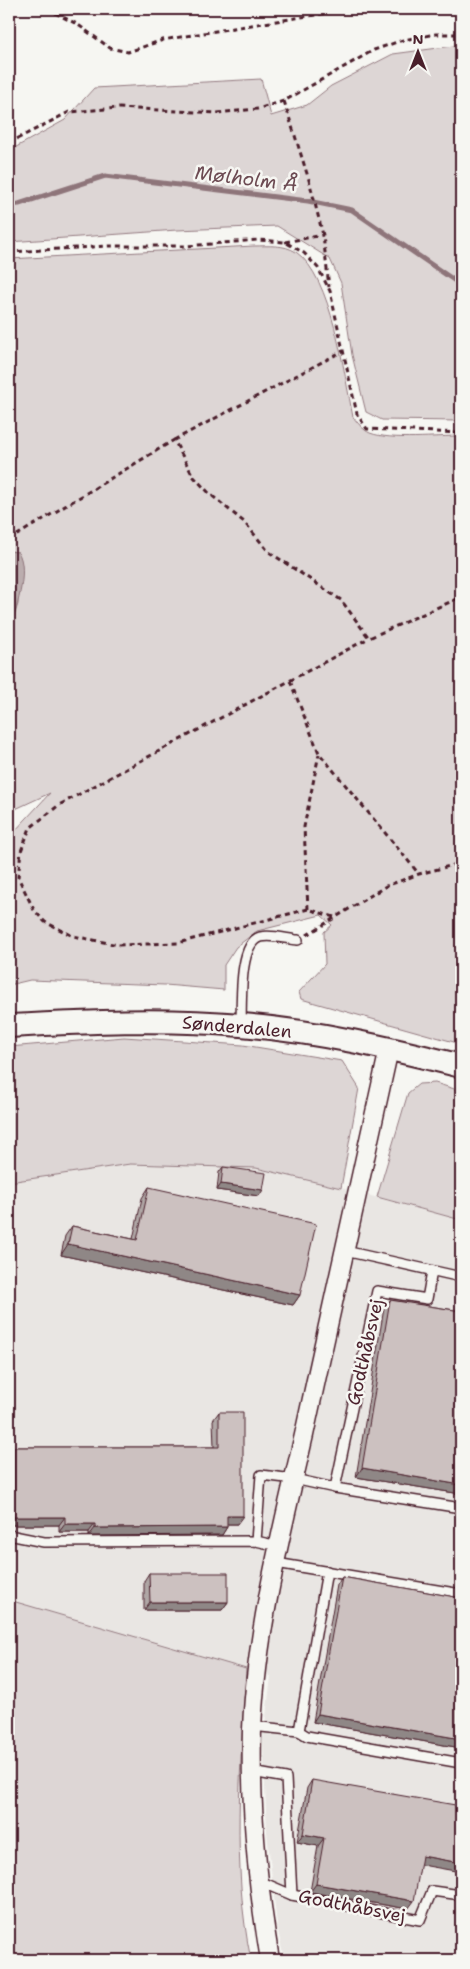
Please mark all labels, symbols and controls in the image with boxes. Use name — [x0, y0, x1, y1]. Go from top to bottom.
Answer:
north arrow — [392, 28, 442, 78]
text: N — [412, 30, 424, 48]
water label: Mølholm Å — [193, 159, 299, 197]
street label: Sønderdalen — [181, 1010, 293, 1044]
street label: Godthåbsvej — [341, 1296, 389, 1408]
street label: Godthåbsvej — [296, 1884, 408, 1928]

